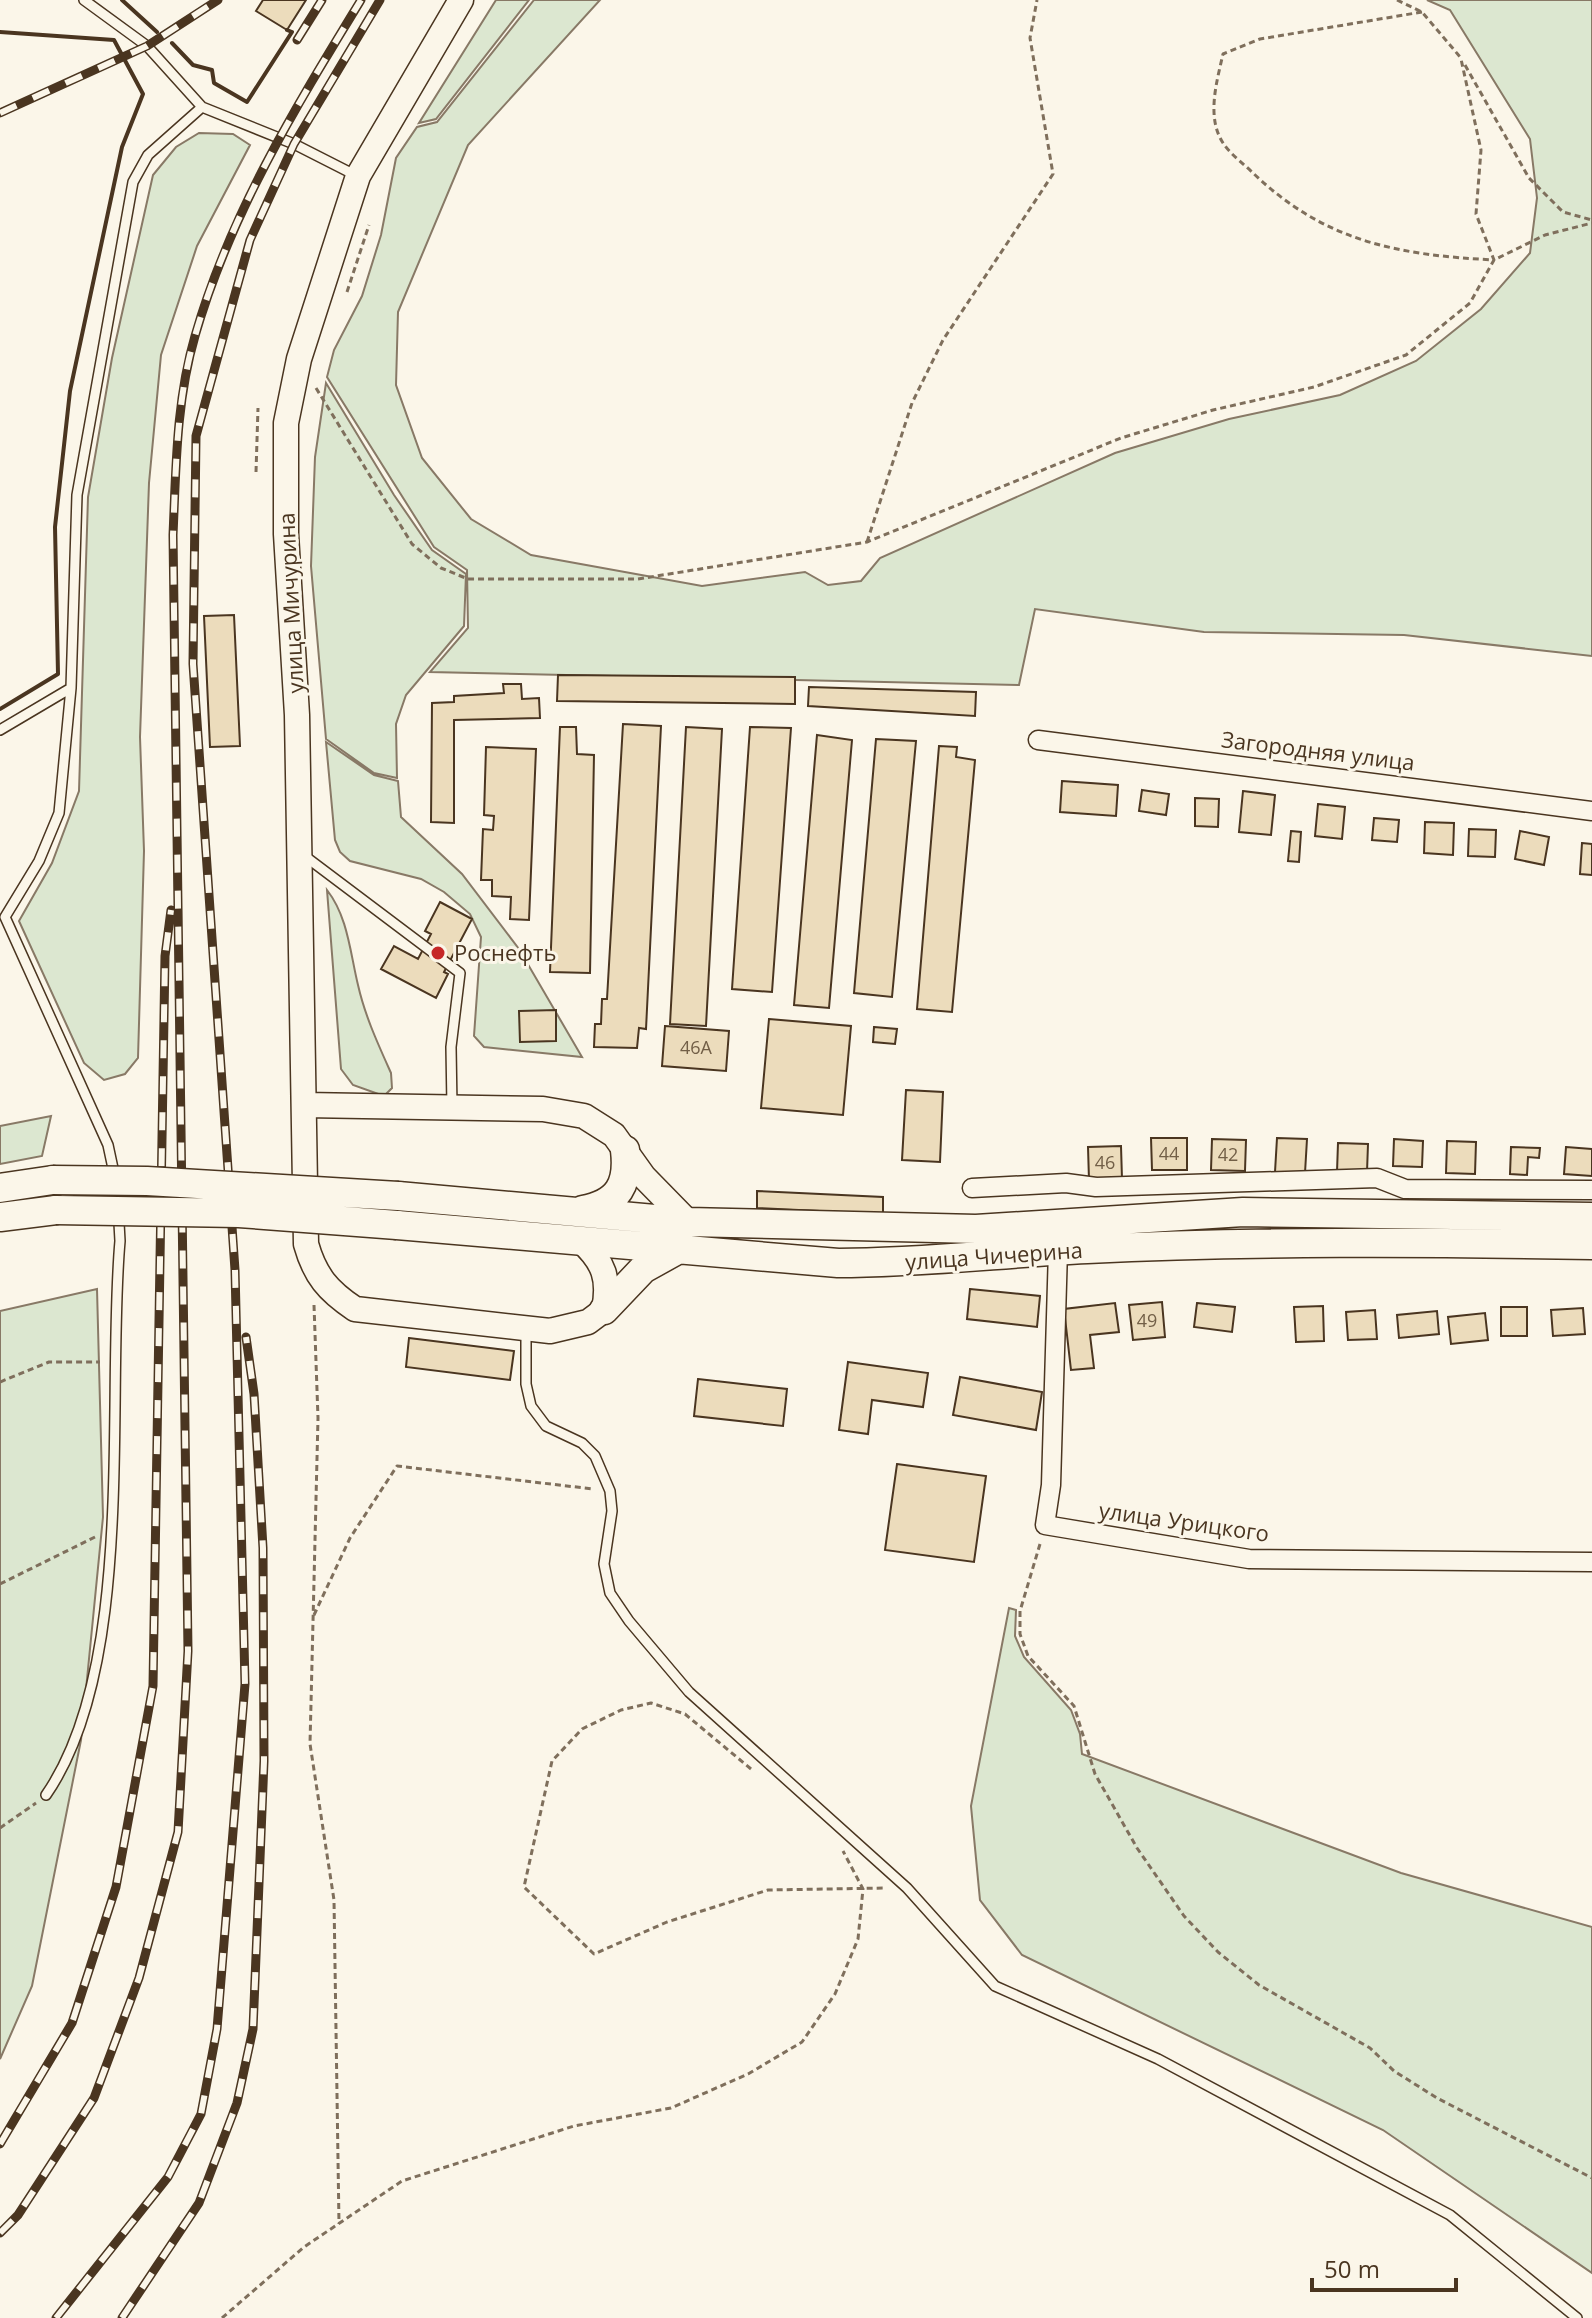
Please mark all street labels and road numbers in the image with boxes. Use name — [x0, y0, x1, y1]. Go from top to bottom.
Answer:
street label: улица Мичурина — [270, 512, 310, 694]
street label: Загородняя улица — [1220, 723, 1417, 777]
street label: улица Чичерина — [904, 1234, 1084, 1276]
street label: улица Урицкого — [1097, 1494, 1271, 1548]

